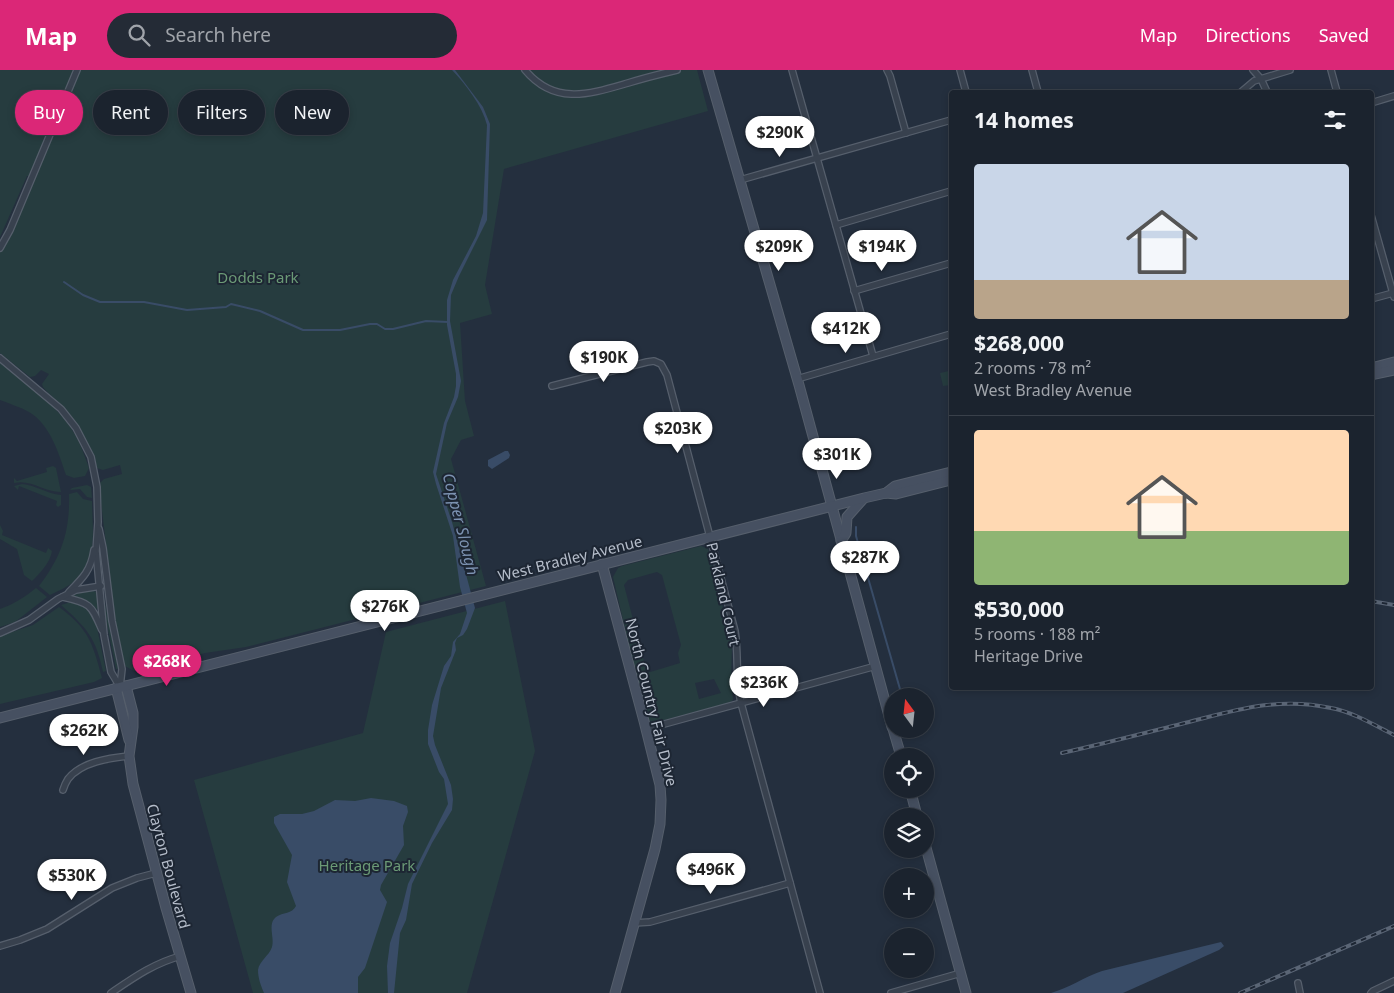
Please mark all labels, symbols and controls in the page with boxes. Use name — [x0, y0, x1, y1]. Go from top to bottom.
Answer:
search box — [107, 13, 457, 58]
text: Map — [25, 19, 77, 52]
icon: search — [125, 21, 153, 49]
text: Search here — [165, 22, 271, 48]
text: Map — [1140, 23, 1177, 47]
text: Directions — [1205, 23, 1291, 47]
text: Saved — [1319, 23, 1369, 47]
chip: Buy — [15, 90, 83, 135]
chip: Rent — [93, 90, 168, 135]
chip: Filters — [178, 90, 265, 135]
chip: New — [275, 90, 349, 135]
text: 14 homes — [974, 106, 1074, 134]
icon: filters — [1321, 106, 1349, 134]
pin: $290K — [745, 116, 815, 158]
text: $290K — [756, 121, 804, 143]
icon: home — [1117, 197, 1207, 287]
pin: $209K — [744, 230, 814, 272]
pin: $194K — [847, 230, 917, 272]
text: $209K — [755, 235, 803, 257]
text: $194K — [858, 235, 906, 257]
park label: Dodds Park — [217, 267, 299, 287]
pin: $412K — [811, 312, 881, 354]
text: $412K — [822, 317, 870, 339]
text: $268,000 — [974, 329, 1064, 357]
pin: $190K — [569, 340, 639, 383]
text: $190K — [580, 346, 628, 368]
text: 2 rooms · 78 m² — [974, 357, 1091, 379]
text: West Bradley Avenue — [974, 379, 1132, 401]
pin: $203K — [643, 412, 713, 454]
text: $203K — [654, 417, 702, 439]
pin: $301K — [802, 438, 872, 480]
text: $301K — [813, 443, 861, 465]
icon: home — [1117, 462, 1207, 552]
water label: Copper Slough — [438, 471, 484, 577]
street label: West Bradley Avenue — [496, 530, 644, 586]
street label: Parkland Court — [702, 540, 746, 648]
pin: $287K — [830, 540, 900, 583]
text: $287K — [841, 546, 889, 568]
pin: $276K — [350, 590, 420, 632]
text: $276K — [361, 595, 409, 617]
text: $530,000 — [974, 595, 1064, 623]
street label: North Country Fair Drive — [621, 616, 683, 788]
text: 5 rooms · 188 m² — [974, 623, 1100, 645]
pin: $268K — [132, 644, 202, 687]
text: Heritage Drive — [974, 645, 1083, 667]
text: $268K — [143, 650, 191, 672]
pin: $236K — [729, 666, 799, 708]
text: $236K — [740, 671, 788, 693]
north arrow — [884, 688, 934, 738]
map controls — [884, 688, 934, 978]
pin: $262K — [49, 714, 119, 756]
text: $262K — [60, 719, 108, 741]
button: locate — [884, 748, 934, 798]
street label: Clayton Boulevard — [143, 801, 195, 931]
button: layers — [884, 808, 934, 858]
pin: $496K — [676, 852, 746, 895]
park label: Heritage Park — [319, 855, 415, 875]
pin: $530K — [37, 858, 107, 901]
text: $496K — [687, 858, 735, 880]
text: $530K — [48, 864, 96, 886]
button: + — [884, 868, 934, 918]
button: − — [884, 928, 934, 978]

